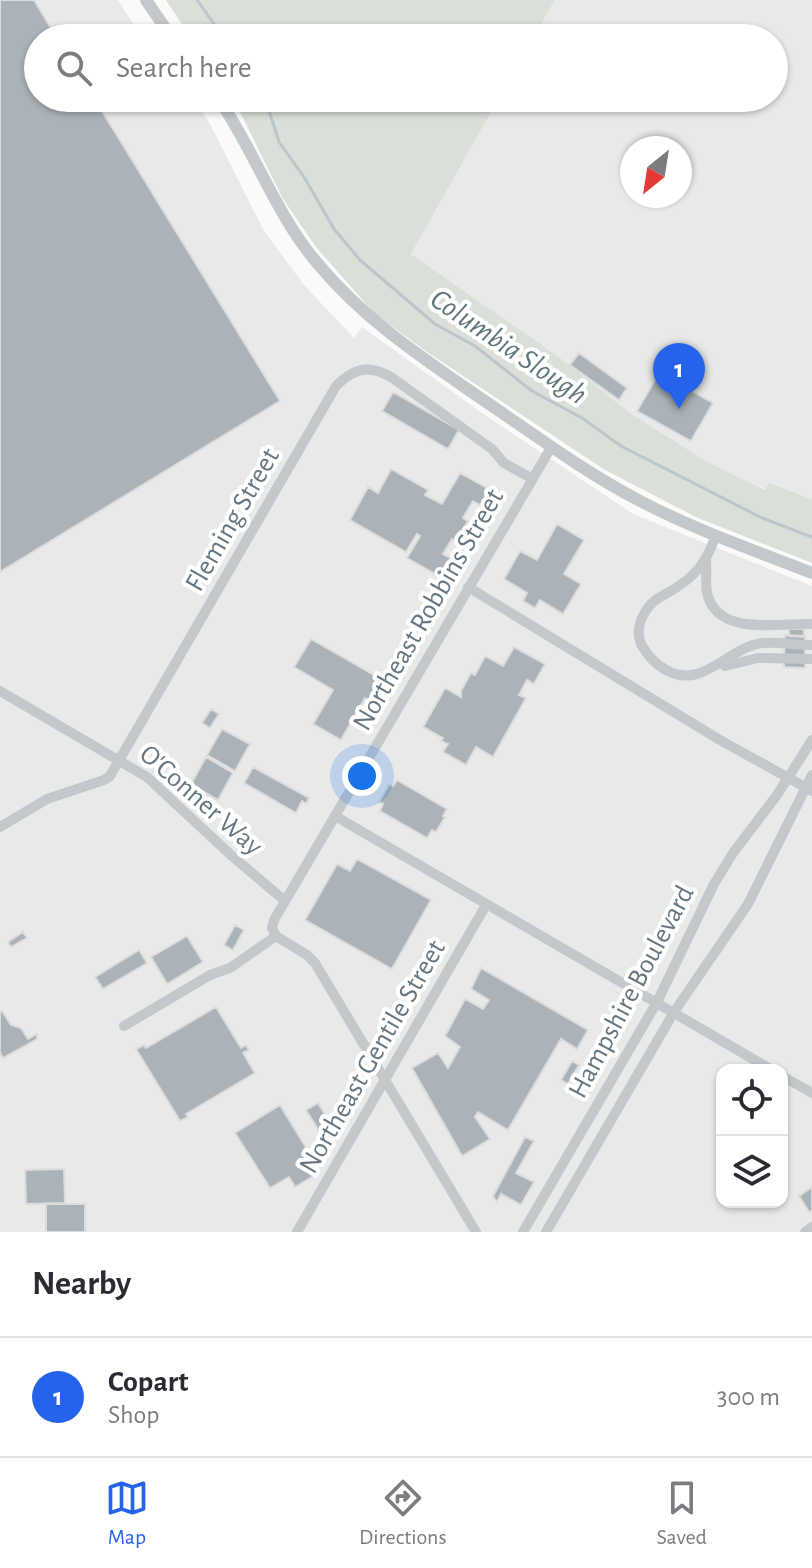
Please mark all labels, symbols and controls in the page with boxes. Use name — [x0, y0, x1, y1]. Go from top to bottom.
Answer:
search box — [24, 24, 788, 112]
icon: search — [52, 46, 96, 90]
text: Search here — [116, 53, 252, 83]
north arrow — [620, 136, 692, 208]
water label: Columbia Slough — [425, 284, 592, 410]
pin: 1 — [653, 343, 705, 409]
street label: Fleming Street — [181, 444, 285, 596]
street label: Northeast Robbins Street — [348, 485, 509, 735]
street label: O'Conner Way — [134, 740, 267, 861]
your location — [342, 756, 382, 796]
street label: Hampshire Boulevard — [564, 881, 700, 1103]
street label: Northeast Gentile Street — [295, 936, 451, 1178]
map controls — [716, 1064, 788, 1208]
button: locate — [716, 1064, 788, 1136]
button: layers — [716, 1136, 788, 1208]
text: Nearby — [32, 1267, 131, 1301]
text: Copart — [108, 1367, 188, 1397]
text: 1 — [53, 1384, 63, 1410]
text: 300 m — [717, 1384, 780, 1410]
text: Shop — [108, 1402, 160, 1428]
tab: Map — [105, 1476, 149, 1550]
tab: Directions — [359, 1476, 447, 1550]
tab: Saved — [657, 1476, 707, 1550]

